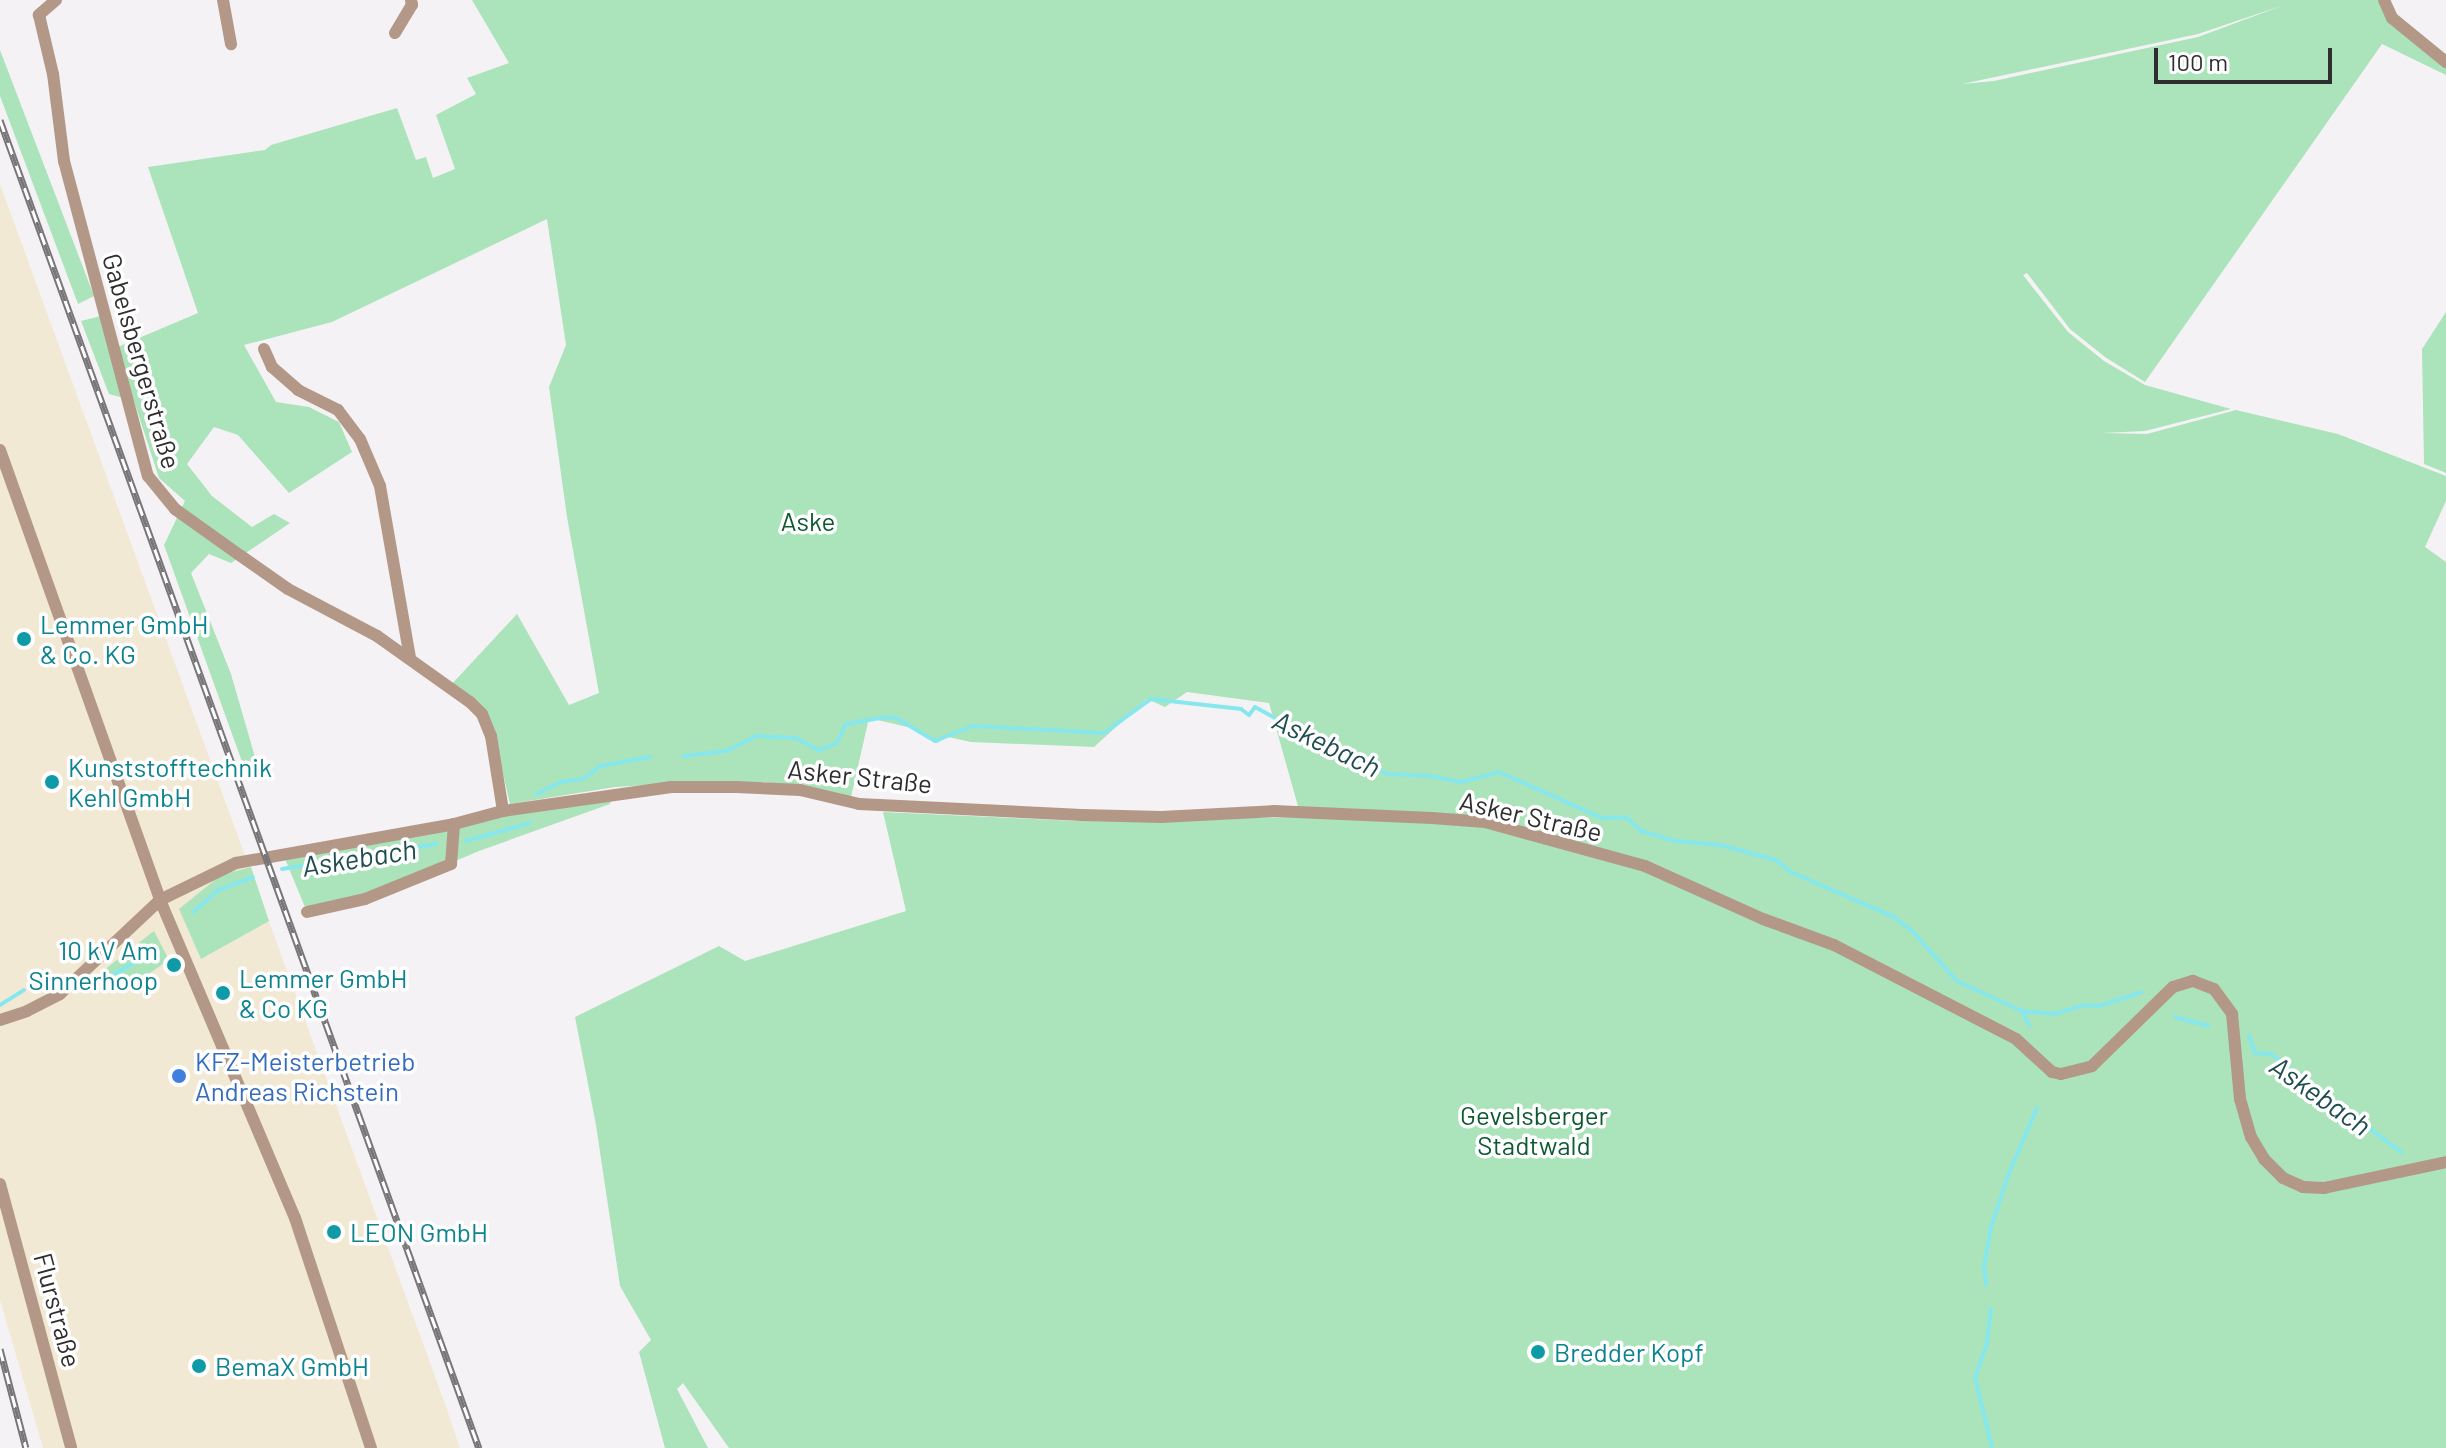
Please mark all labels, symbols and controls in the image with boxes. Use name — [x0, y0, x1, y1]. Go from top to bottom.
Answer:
scale bar — [2158, 32, 2336, 82]
text: 100 m — [2168, 47, 2228, 76]
street label: Gabelsbergerstraße — [96, 250, 188, 472]
park label: Aske — [781, 505, 835, 537]
place label: Lemmer GmbH & Co. KG — [40, 608, 209, 670]
marker: Lemmer GmbH & Co. KG — [15, 630, 33, 648]
water label: Askebach — [1268, 703, 1386, 783]
place label: Kunststofftechnik Kehl GmbH — [68, 751, 272, 812]
street label: Asker Straße — [786, 753, 934, 799]
marker: Kunststofftechnik Kehl GmbH — [43, 773, 61, 791]
street label: Asker Straße — [1457, 784, 1605, 848]
water label: Askebach — [299, 831, 419, 883]
place label: 10 kV Am Sinnerhoop — [28, 934, 158, 996]
marker: 10 kV Am Sinnerhoop — [165, 956, 183, 974]
place label: Lemmer GmbH & Co KG — [239, 962, 408, 1024]
marker: Lemmer GmbH & Co KG — [214, 984, 232, 1002]
place label: KFZ-Meisterbetrieb Andreas Richstein — [195, 1045, 415, 1106]
water label: Askebach — [2264, 1048, 2378, 1142]
marker: KFZ-Meisterbetrieb Andreas Richstein — [170, 1067, 188, 1085]
park label: Gevelsberger Stadtwald — [1460, 1099, 1608, 1160]
place label: LEON GmbH — [350, 1216, 488, 1248]
marker: LEON GmbH — [325, 1223, 343, 1241]
street label: Flurstraße — [28, 1249, 88, 1371]
place label: Bredder Kopf — [1554, 1336, 1704, 1368]
marker: Bredder Kopf — [1529, 1343, 1547, 1361]
place label: BemaX GmbH — [215, 1350, 369, 1382]
marker: BemaX GmbH — [190, 1357, 208, 1375]

